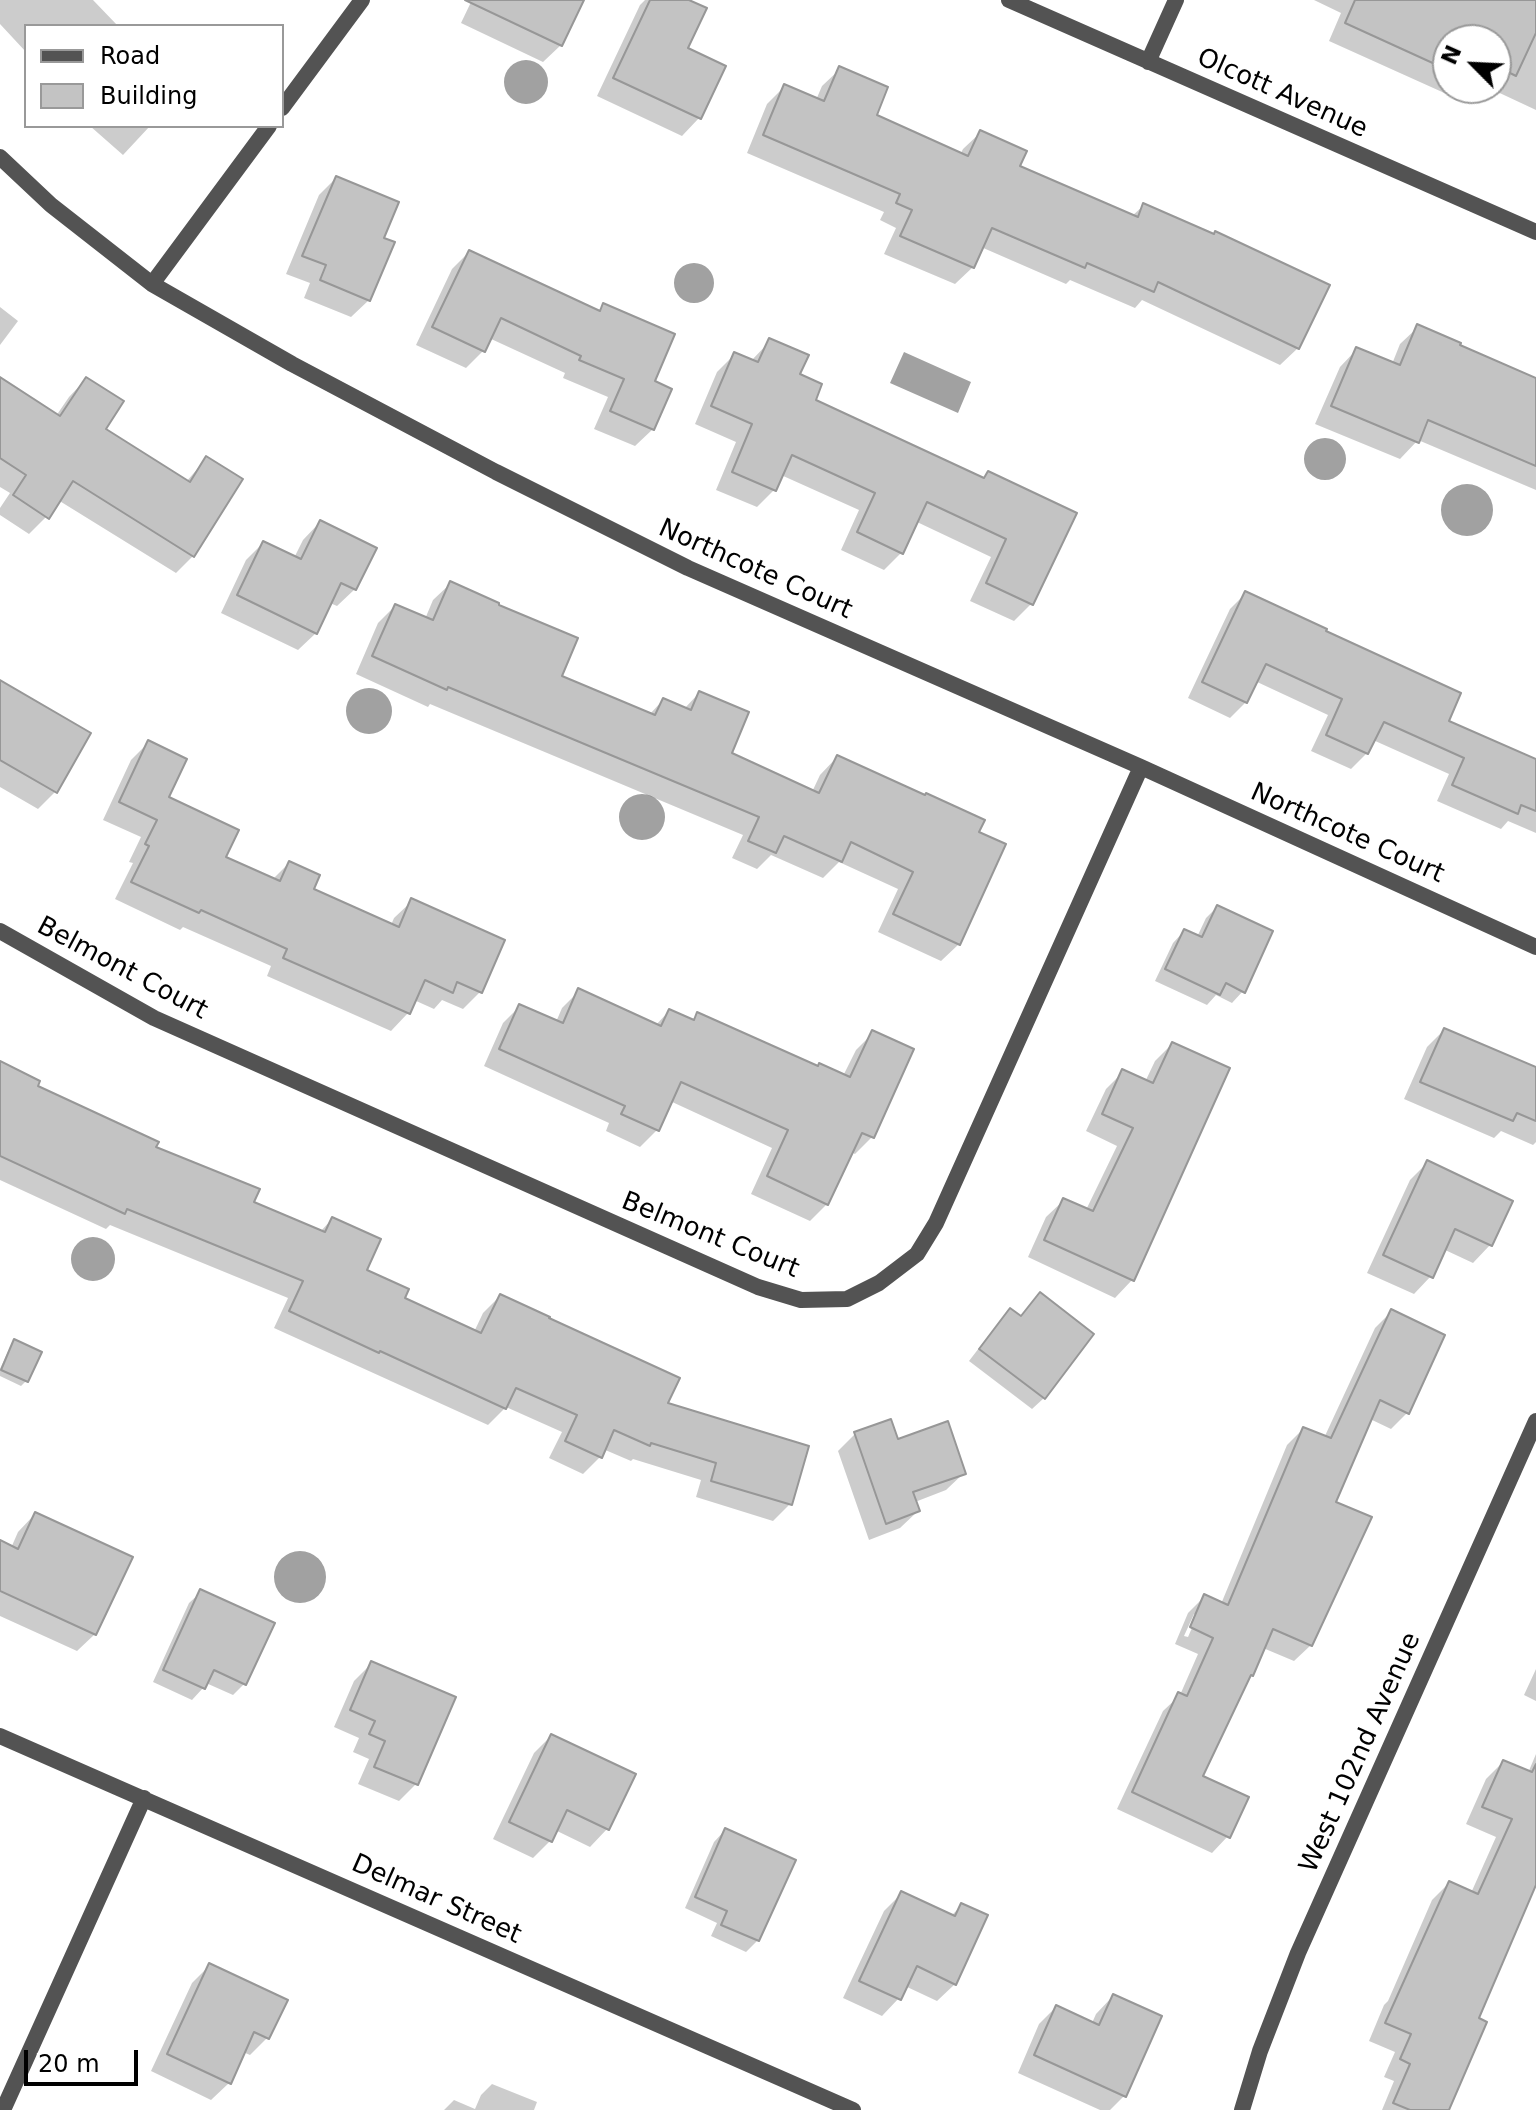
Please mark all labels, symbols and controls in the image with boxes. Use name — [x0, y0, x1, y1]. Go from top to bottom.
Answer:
legend — [24, 24, 284, 128]
north arrow — [1432, 24, 1512, 104]
text: N — [1436, 41, 1467, 68]
text: Road — [100, 42, 160, 70]
street label: Olcott Avenue — [1192, 43, 1372, 145]
text: Building — [100, 82, 197, 110]
street label: Northcote Court — [653, 513, 857, 627]
street label: Northcote Court — [1245, 777, 1449, 891]
street label: Belmont Court — [31, 911, 213, 1027]
street label: Belmont Court — [617, 1186, 803, 1286]
street label: West 102nd Avenue — [1294, 1628, 1428, 1878]
street label: Delmar Street — [346, 1849, 526, 1951]
scale bar — [28, 2034, 142, 2084]
text: 20 m — [38, 2050, 100, 2078]

